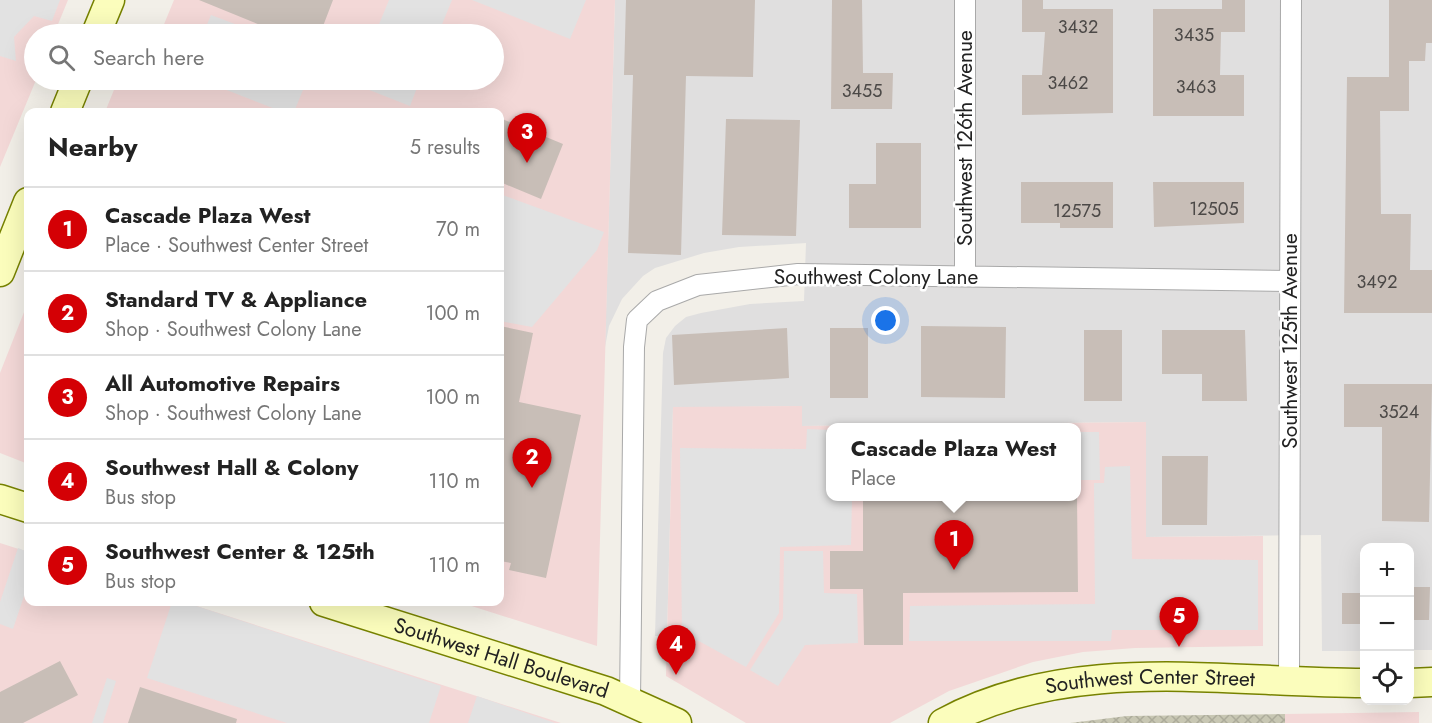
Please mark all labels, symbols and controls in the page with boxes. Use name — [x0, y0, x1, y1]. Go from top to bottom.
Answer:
house number: 3432 — [1058, 14, 1098, 40]
house number: 3435 — [1174, 22, 1214, 48]
search box — [24, 24, 504, 90]
street label: Southwest 126th Avenue — [950, 30, 980, 246]
icon: search — [45, 41, 78, 74]
text: Search here — [93, 41, 204, 73]
house number: 3462 — [1048, 70, 1088, 96]
house number: 3463 — [1176, 74, 1216, 100]
house number: 3455 — [842, 78, 882, 104]
pin: 3 — [508, 114, 546, 163]
text: Nearby — [48, 128, 137, 166]
text: 5 results — [410, 133, 480, 162]
house number: 12505 — [1189, 196, 1239, 222]
house number: 12575 — [1053, 198, 1101, 224]
text: Cascade Plaza West — [105, 199, 311, 231]
text: 1 — [62, 215, 73, 244]
text: 70 m — [436, 215, 480, 244]
text: Place · Southwest Center Street — [105, 231, 368, 260]
street label: Southwest 125th Avenue — [1275, 233, 1305, 449]
street label: Southwest Colony Lane — [774, 262, 978, 292]
house number: 3492 — [1357, 269, 1397, 295]
text: Standard TV & Appliance — [105, 283, 367, 315]
text: 2 — [61, 299, 74, 328]
text: 100 m — [425, 299, 480, 328]
your location — [871, 306, 900, 335]
text: Shop · Southwest Colony Lane — [105, 315, 362, 344]
text: All Automotive Repairs — [105, 367, 340, 399]
text: 3 — [61, 383, 74, 412]
text: 100 m — [425, 383, 480, 412]
text: Shop · Southwest Colony Lane — [105, 399, 362, 428]
house number: 3524 — [1379, 399, 1419, 425]
popup — [826, 423, 1081, 501]
text: Cascade Plaza West — [851, 432, 1056, 464]
pin: 2 — [512, 438, 552, 488]
text: Southwest Hall & Colony — [105, 451, 359, 483]
text: Place — [851, 464, 896, 493]
text: 4 — [61, 467, 74, 496]
text: 110 m — [428, 467, 480, 496]
text: Bus stop — [105, 483, 176, 512]
pin: 1 — [934, 520, 974, 570]
text: Southwest Center & 125th — [105, 535, 375, 567]
map controls — [1360, 543, 1414, 705]
button: + — [1360, 543, 1414, 597]
text: 5 — [61, 551, 74, 580]
text: 110 m — [428, 551, 480, 580]
text: Bus stop — [105, 567, 176, 596]
button: − — [1360, 597, 1414, 651]
pin: 5 — [1160, 598, 1198, 647]
street label: Southwest Hall Boulevard — [390, 610, 613, 706]
pin: 4 — [656, 626, 696, 675]
button: locate — [1360, 651, 1414, 705]
street label: Southwest Center Street — [1042, 662, 1256, 702]

